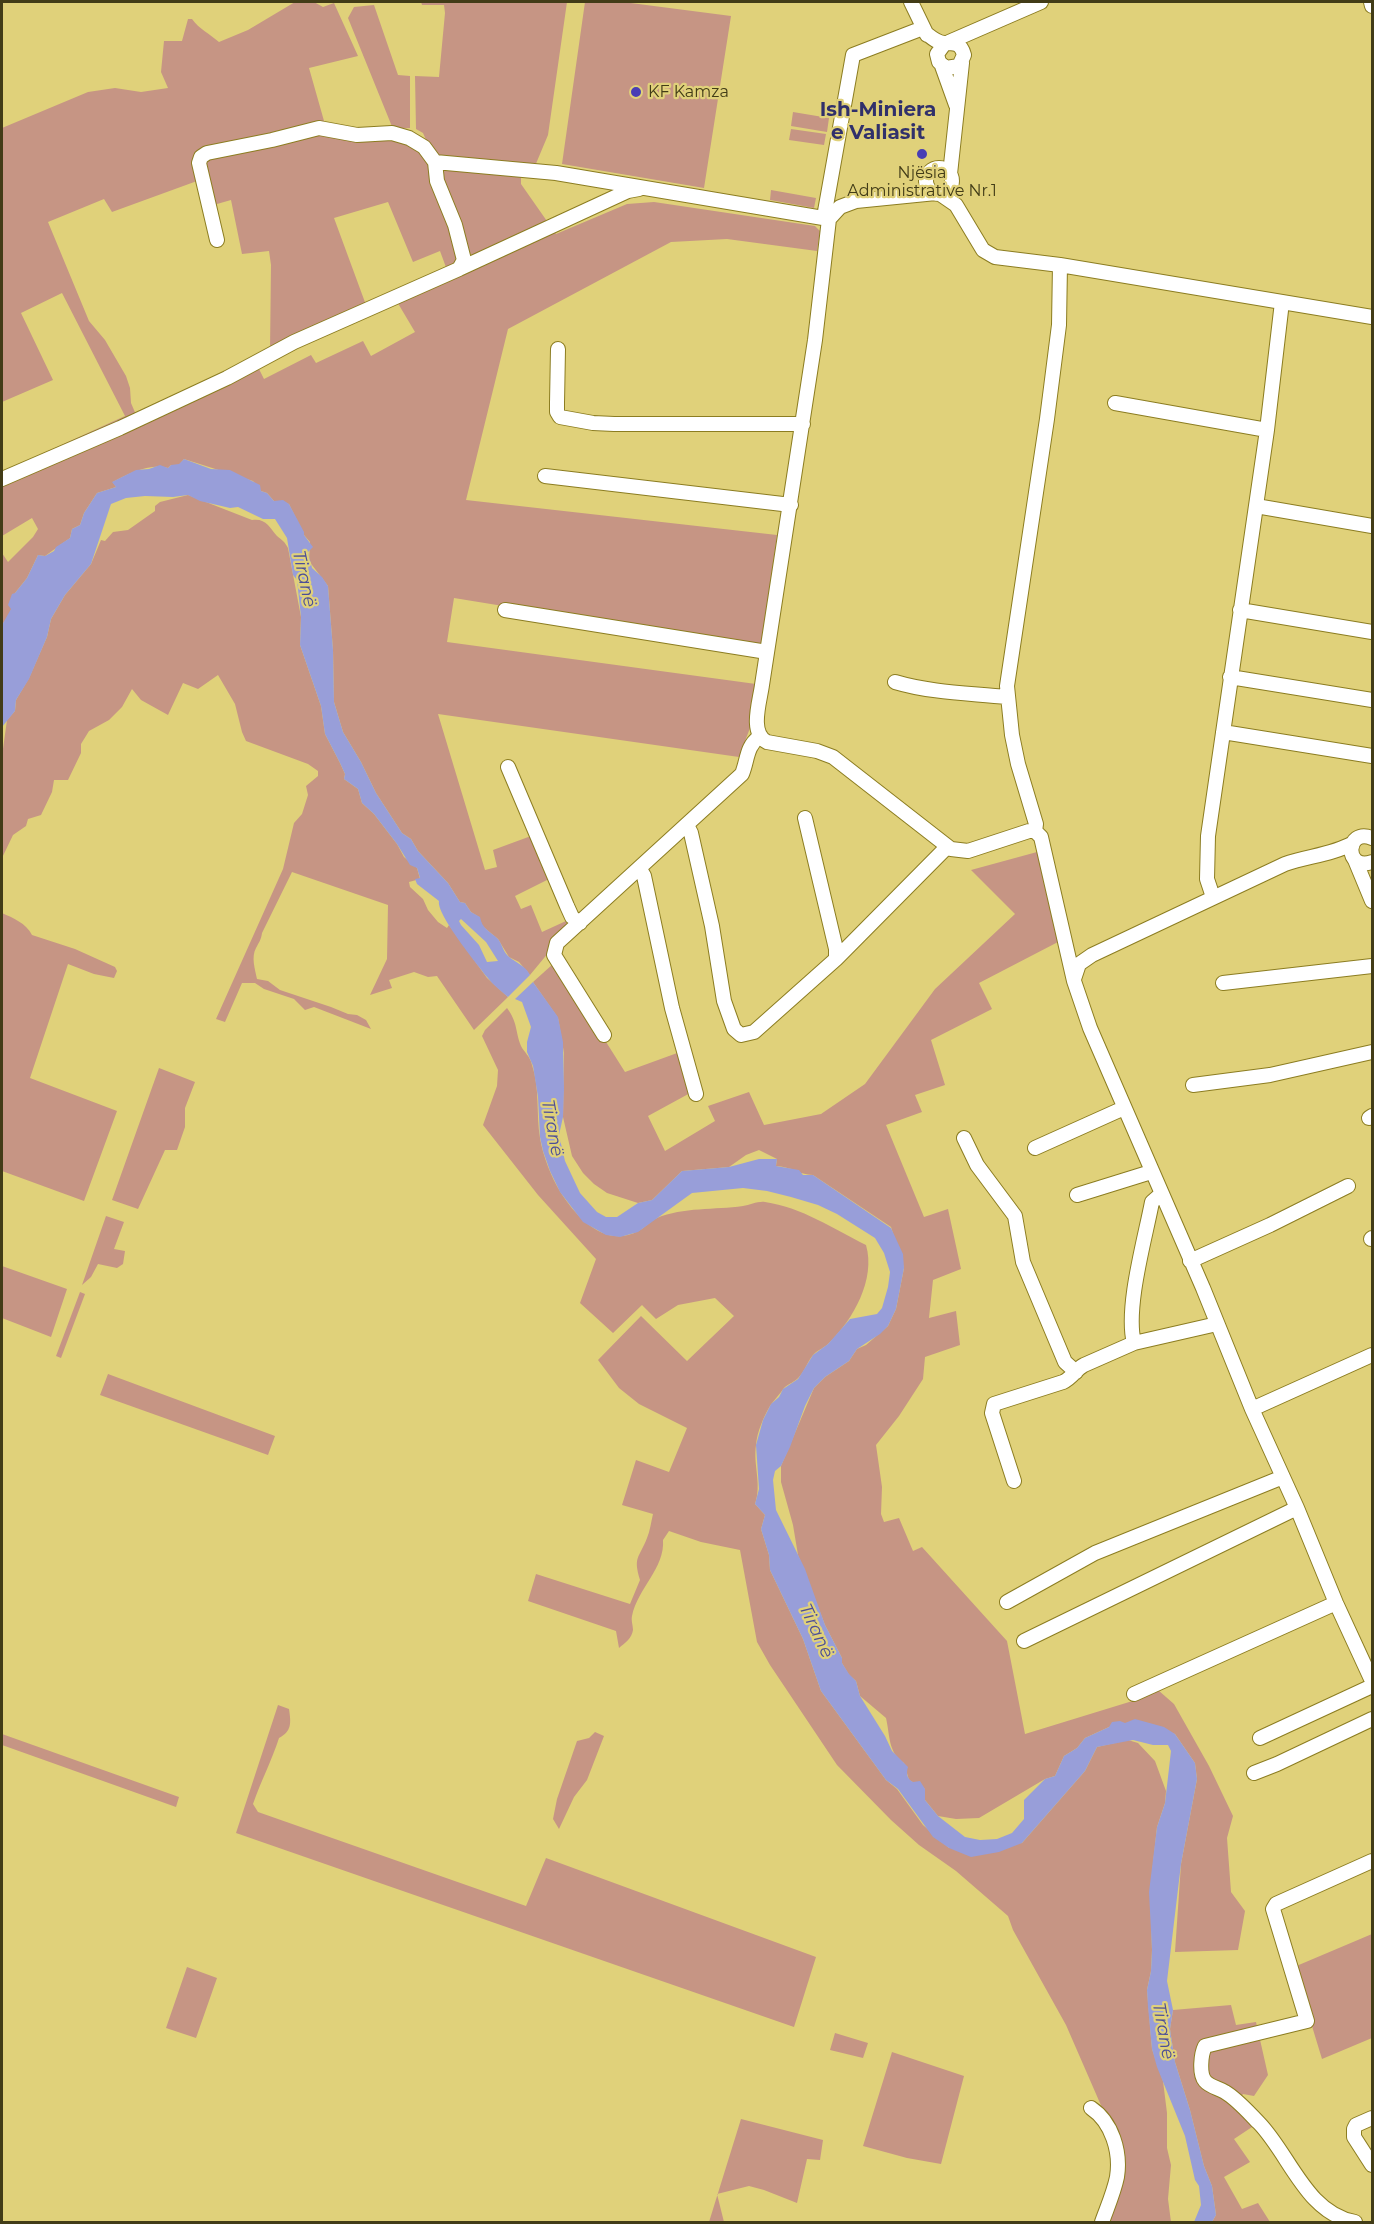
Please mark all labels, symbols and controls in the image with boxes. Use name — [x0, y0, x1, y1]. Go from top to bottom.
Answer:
place label: KF Kamza — [648, 82, 729, 102]
marker: KF Kamza — [629, 85, 643, 99]
district label: Ish-Miniera e Valiasit — [820, 98, 936, 145]
marker: Njësia Administrative Nr.1 — [915, 147, 929, 161]
place label: Njësia Administrative Nr.1 — [847, 163, 997, 201]
water label: Tiranë — [287, 549, 321, 609]
water label: Tiranë — [536, 1098, 568, 1158]
water label: Tiranë — [794, 1600, 838, 1662]
water label: Tiranë — [1147, 2001, 1179, 2061]

